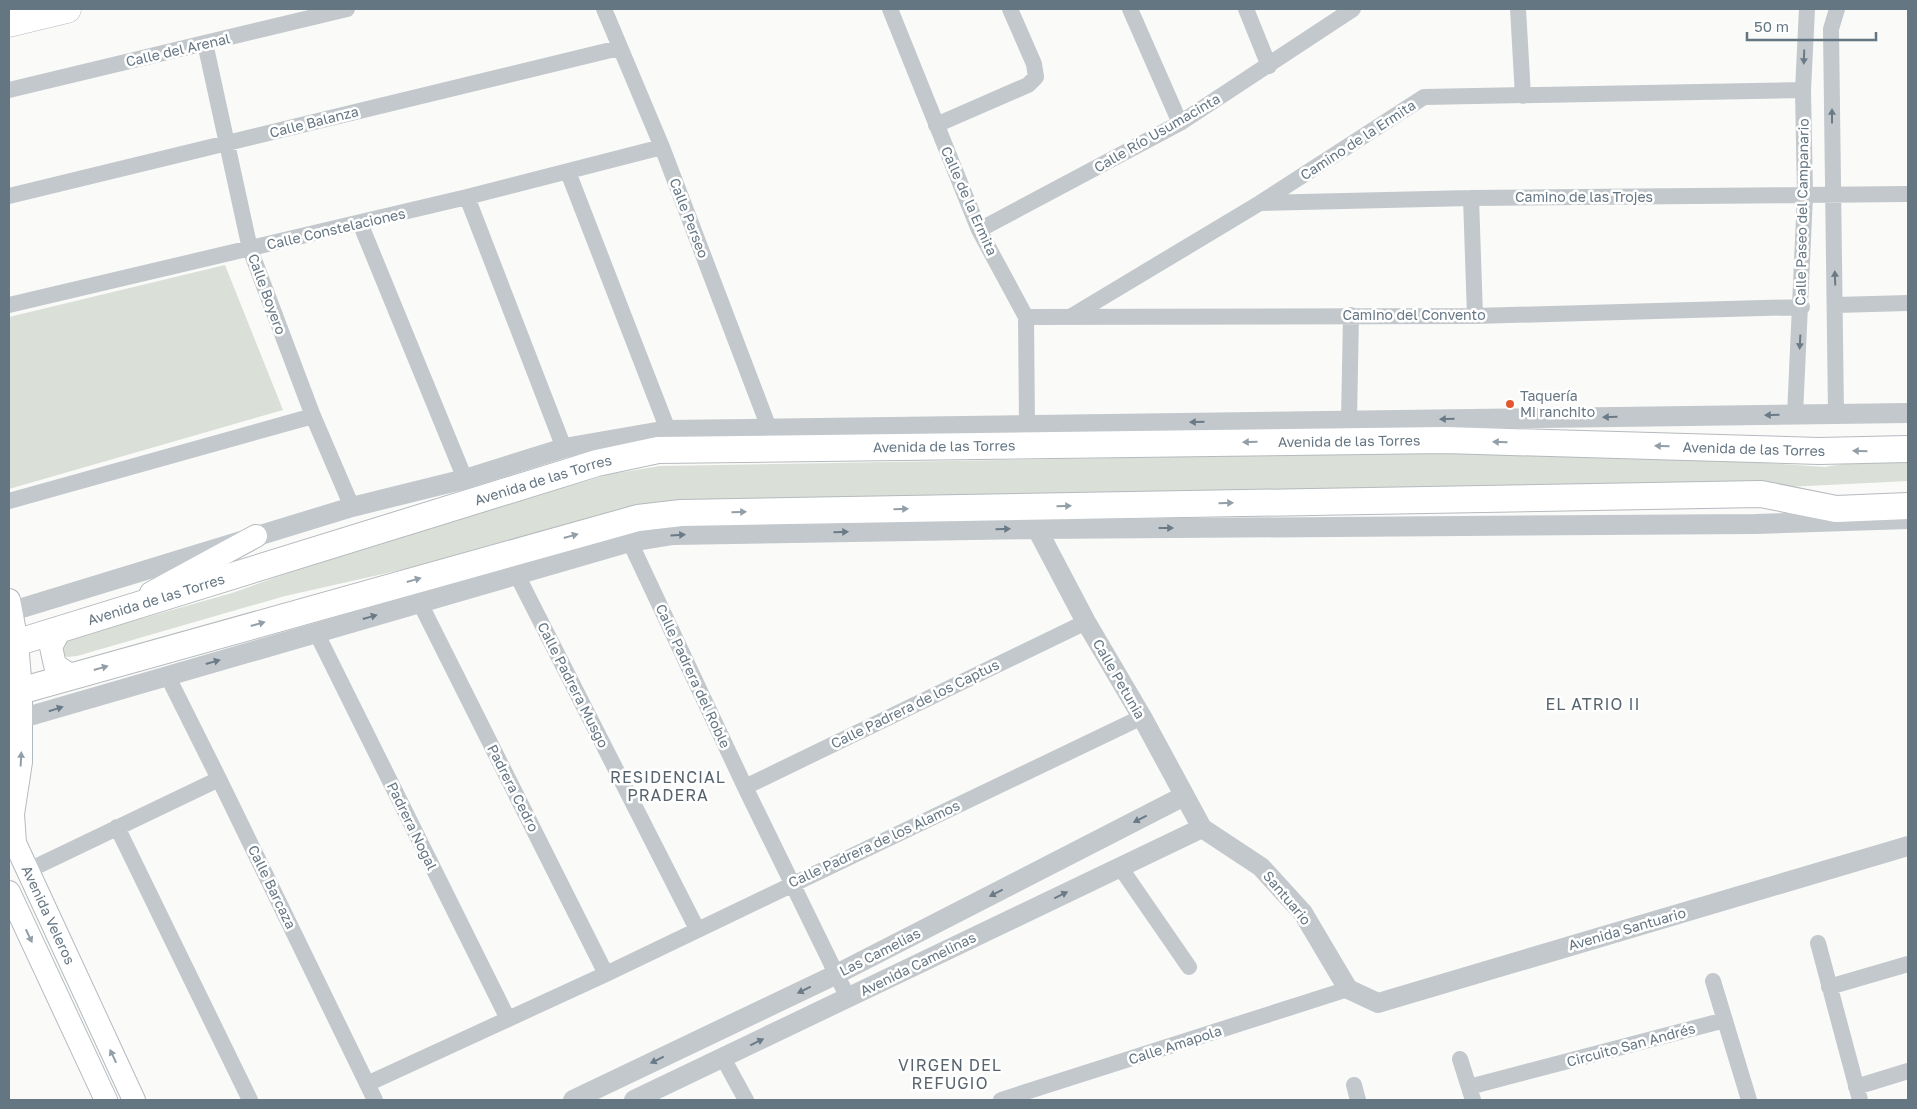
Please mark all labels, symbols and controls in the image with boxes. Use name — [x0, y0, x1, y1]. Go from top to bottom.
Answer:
scale bar — [1747, 10, 1876, 42]
text: 50 m — [1754, 17, 1789, 35]
street label: Calle del Arenal — [124, 29, 232, 70]
one-way arrow — [1800, 50, 1808, 66]
street label: Calle Río Usumacinta — [1091, 89, 1223, 176]
street label: Camino de la Ermita — [1297, 96, 1418, 183]
street label: Calle Balanza — [268, 102, 360, 141]
one-way arrow — [1828, 107, 1836, 123]
street label: Calle Paseo del Campanario — [1791, 118, 1812, 306]
street label: Calle de la Ermita — [938, 144, 1001, 258]
street label: Calle Perseo — [666, 175, 713, 260]
street label: Camino de las Trojes — [1515, 188, 1653, 205]
street label: Calle Constelaciones — [265, 204, 407, 253]
street label: Calle Boyero — [245, 251, 290, 337]
one-way arrow — [1831, 270, 1839, 286]
street label: Camino del Convento — [1342, 306, 1486, 323]
one-way arrow — [1795, 334, 1803, 350]
place label: Taquería Mi ranchito — [1520, 387, 1595, 420]
marker: Taquería Mi ranchito — [1504, 398, 1516, 410]
one-way arrow — [1764, 411, 1780, 419]
one-way arrow — [1601, 413, 1617, 421]
one-way arrow — [1439, 415, 1455, 423]
one-way arrow — [1189, 418, 1205, 426]
street label: Avenida de las Torres — [1278, 431, 1420, 450]
street label: Avenida de las Torres — [873, 436, 1015, 455]
one-way arrow — [1491, 438, 1507, 446]
street label: Avenida de las Torres — [1682, 438, 1825, 459]
one-way arrow — [1241, 439, 1257, 447]
one-way arrow — [1654, 442, 1670, 450]
one-way arrow — [1851, 447, 1867, 455]
street label: Avenida de las Torres — [472, 451, 613, 508]
one-way arrow — [1218, 499, 1234, 507]
one-way arrow — [1056, 502, 1072, 510]
one-way arrow — [893, 505, 909, 513]
one-way arrow — [731, 508, 747, 516]
one-way arrow — [1158, 524, 1174, 532]
one-way arrow — [995, 525, 1011, 533]
one-way arrow — [833, 528, 849, 536]
one-way arrow — [670, 531, 686, 539]
one-way arrow — [563, 532, 578, 540]
street label: Avenida de las Torres — [85, 570, 227, 628]
one-way arrow — [407, 576, 422, 584]
street label: Calle Padrera del Roble — [653, 601, 734, 751]
one-way arrow — [362, 613, 377, 621]
street label: Calle Padrera Musgo — [534, 619, 612, 750]
one-way arrow — [250, 620, 265, 628]
street label: Calle Petunia — [1090, 636, 1149, 722]
street label: Calle Padrera de los Captus — [828, 655, 1002, 752]
one-way arrow — [206, 657, 221, 665]
one-way arrow — [94, 664, 109, 672]
district label: EL ATRIO II — [1545, 694, 1641, 714]
one-way arrow — [48, 705, 63, 712]
street label: Padrera Cedro — [484, 741, 543, 834]
one-way arrow — [17, 750, 25, 766]
district label: RESIDENCIAL PRADERA — [610, 767, 726, 805]
street label: Padrera Nogal — [384, 779, 441, 873]
street label: Calle Padrera de los Alamos — [785, 796, 962, 891]
one-way arrow — [1133, 815, 1147, 823]
street label: Calle Barcaza — [245, 842, 300, 931]
street label: Avenida Veleros — [19, 863, 79, 967]
street label: Santuario — [1260, 867, 1315, 928]
one-way arrow — [988, 889, 1003, 897]
one-way arrow — [1054, 891, 1069, 900]
street label: Avenida Santuario — [1566, 904, 1688, 953]
street label: Las Camelias — [837, 924, 923, 979]
street label: Avenida Camelinas — [857, 928, 978, 999]
one-way arrow — [26, 929, 34, 943]
one-way arrow — [797, 986, 811, 994]
street label: Circuito San Andrés — [1565, 1019, 1697, 1070]
street label: Calle Amapola — [1126, 1021, 1224, 1068]
one-way arrow — [750, 1037, 764, 1045]
one-way arrow — [109, 1049, 117, 1063]
district label: VIRGEN DEL REFUGIO — [898, 1055, 1002, 1093]
one-way arrow — [650, 1056, 664, 1064]

